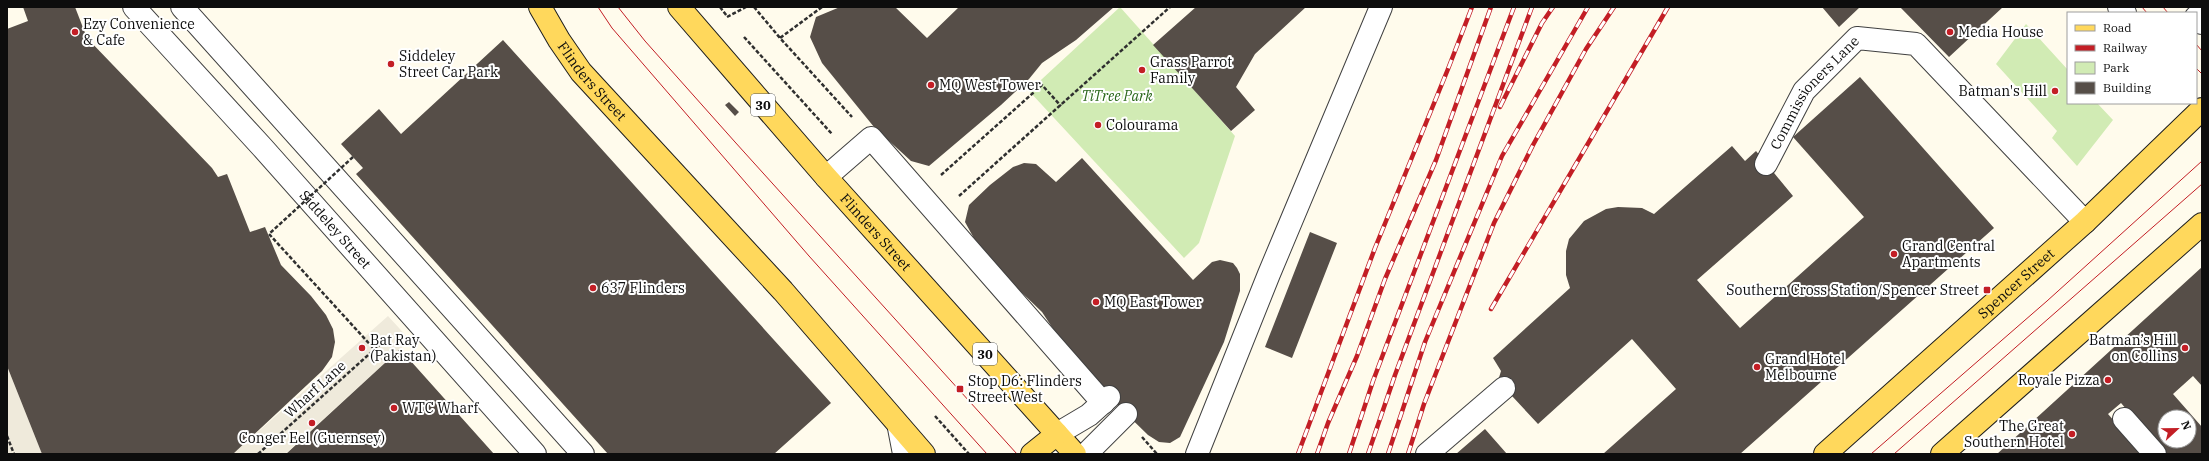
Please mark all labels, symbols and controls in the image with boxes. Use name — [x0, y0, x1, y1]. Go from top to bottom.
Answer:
legend — [2067, 12, 2197, 104]
place label: Ezy Convenience & Cafe — [83, 15, 195, 49]
text: Road — [2103, 20, 2132, 35]
place label: Media House — [1958, 23, 2044, 41]
marker: Ezy Convenience & Cafe — [70, 27, 80, 37]
marker: Media House — [1945, 27, 1955, 37]
street label: Commissioners Lane — [1766, 32, 1863, 153]
street label: Flinders Street — [554, 38, 630, 125]
text: Railway — [2103, 40, 2148, 55]
place label: Siddeley Street Car Park — [399, 47, 499, 81]
place label: Grass Parrot Family — [1150, 53, 1232, 87]
marker: Siddeley Street Car Park — [386, 59, 396, 69]
text: Park — [2103, 60, 2129, 75]
marker: Grass Parrot Family — [1137, 65, 1147, 75]
place label: MQ West Tower — [939, 76, 1041, 94]
marker: MQ West Tower — [926, 80, 936, 90]
text: Building — [2103, 80, 2151, 95]
place label: Batman's Hill — [1959, 82, 2047, 100]
marker: Batman's Hill — [2050, 86, 2060, 96]
park label: TiTree Park — [1081, 87, 1153, 105]
road number: 30 — [751, 94, 775, 116]
place label: Colourama — [1106, 116, 1179, 134]
marker: Colourama — [1093, 120, 1103, 130]
street label: Siddeley Street — [296, 186, 375, 272]
street label: Flinders Street — [836, 190, 915, 275]
place label: Grand Central Apartments — [1902, 237, 1995, 271]
street label: Spencer Street — [1974, 245, 2058, 323]
marker: Grand Central Apartments — [1889, 249, 1899, 259]
place label: 637 Flinders — [601, 279, 685, 297]
place label: Southern Cross Station/Spencer Street — [1726, 281, 1979, 299]
marker: 637 Flinders — [588, 283, 598, 293]
marker: Southern Cross Station/Spencer Street — [1982, 285, 1992, 295]
place label: MQ East Tower — [1104, 293, 1203, 311]
marker: MQ East Tower — [1091, 297, 1101, 307]
place label: Bat Ray (Pakistan) — [370, 331, 436, 365]
place label: Batman’s Hill on Collins — [2089, 331, 2177, 365]
marker: Bat Ray (Pakistan) — [357, 343, 367, 353]
road number: 30 — [973, 343, 997, 365]
marker: Batman’s Hill on Collins — [2180, 343, 2190, 353]
place label: Grand Hotel Melbourne — [1765, 350, 1845, 384]
street label: Wharf Lane — [280, 357, 350, 421]
marker: Grand Hotel Melbourne — [1752, 362, 1762, 372]
place label: Royale Pizza — [2018, 371, 2100, 389]
place label: Stop D6: Flinders Street West — [968, 372, 1082, 406]
marker: Royale Pizza — [2103, 375, 2113, 385]
marker: Stop D6: Flinders Street West — [955, 384, 965, 394]
place label: WTC Wharf — [402, 399, 480, 417]
marker: WTC Wharf — [389, 403, 399, 413]
north arrow — [2157, 409, 2197, 449]
place label: The Great Southern Hotel — [1964, 417, 2064, 451]
marker: Conger Eel (Guernsey) — [307, 418, 317, 428]
text: N — [2178, 419, 2195, 432]
place label: Conger Eel (Guernsey) — [239, 429, 385, 447]
marker: The Great Southern Hotel — [2067, 429, 2077, 439]

